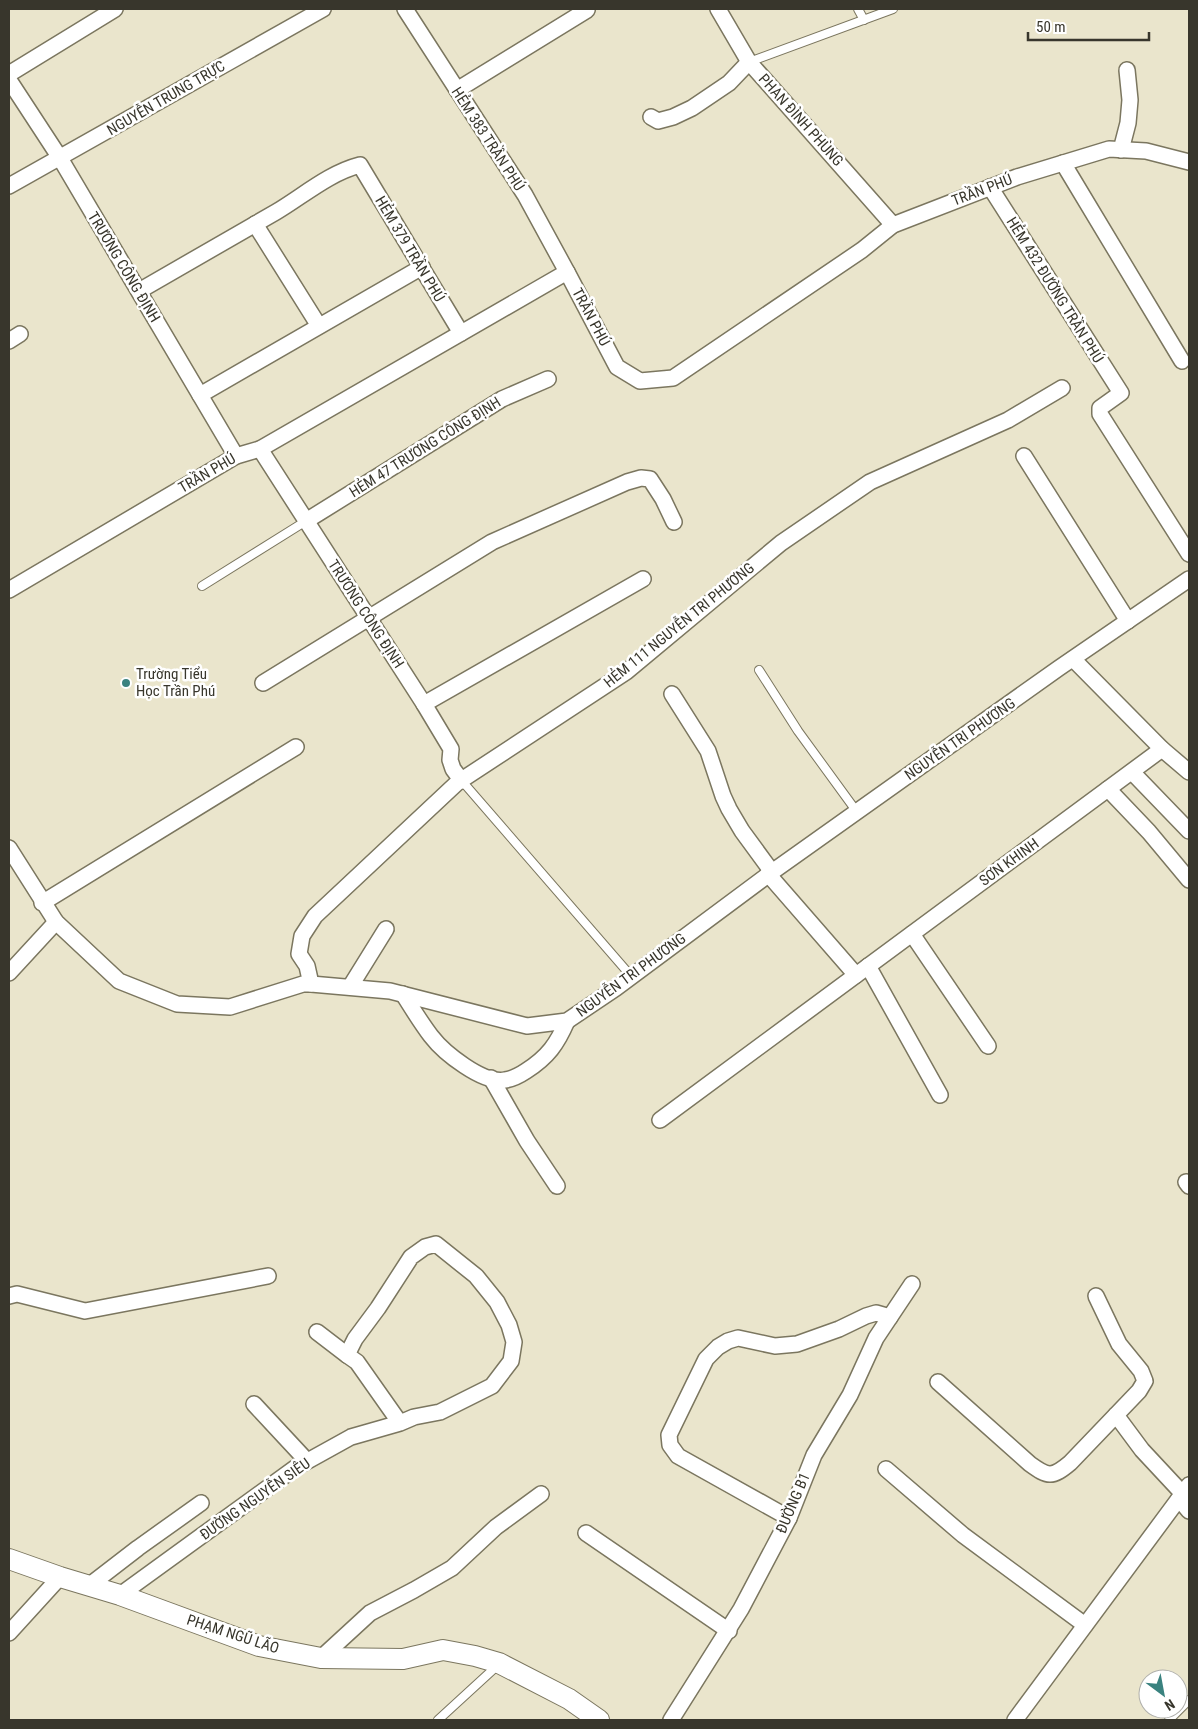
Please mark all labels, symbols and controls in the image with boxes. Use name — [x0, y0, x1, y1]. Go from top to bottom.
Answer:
scale bar — [1028, 10, 1149, 42]
text: 50 m — [1036, 18, 1066, 36]
street label: NGUYỄN TRUNG TRỰC — [103, 56, 228, 139]
street label: PHAN ĐÌNH PHÙNG — [755, 70, 847, 170]
street label: HẺM 383 TRẦN PHÚ — [448, 83, 529, 194]
street label: TRẦN PHÚ — [949, 170, 1015, 210]
street label: HẺM 379 TRẦN PHÚ — [371, 192, 449, 305]
street label: TRƯƠNG CÔNG ĐỊNH — [84, 209, 164, 325]
street label: HẺM 432 ĐƯỜNG TRẦN PHÚ — [1003, 213, 1108, 366]
street label: TRẦN PHÚ — [568, 285, 614, 349]
street label: HẺM 47 TRƯƠNG CÔNG ĐỊNH — [345, 392, 504, 501]
street label: TRẦN PHÚ — [175, 449, 239, 497]
street label: TRƯƠNG CÔNG ĐỊNH — [324, 556, 408, 672]
street label: HẺM 111 NGUYỄN TRI PHƯƠNG — [600, 558, 758, 691]
place label: Trường Tiểu Học Trần Phú — [136, 665, 215, 700]
marker: Trường Tiểu Học Trần Phú — [120, 677, 132, 689]
street label: NGUYỄN TRI PHƯƠNG — [901, 693, 1019, 784]
street label: SƠN KHINH — [976, 834, 1042, 890]
street label: NGUYỄN TRI PHƯƠNG — [572, 928, 689, 1021]
street label: ĐƯỜNG NGUYỄN SIÊU — [196, 1453, 314, 1544]
street label: ĐƯỜNG B1 — [772, 1470, 814, 1536]
street label: PHẠM NGŨ LÃO — [185, 1611, 281, 1657]
north arrow — [1138, 1669, 1188, 1719]
text: N — [1162, 1696, 1178, 1714]

